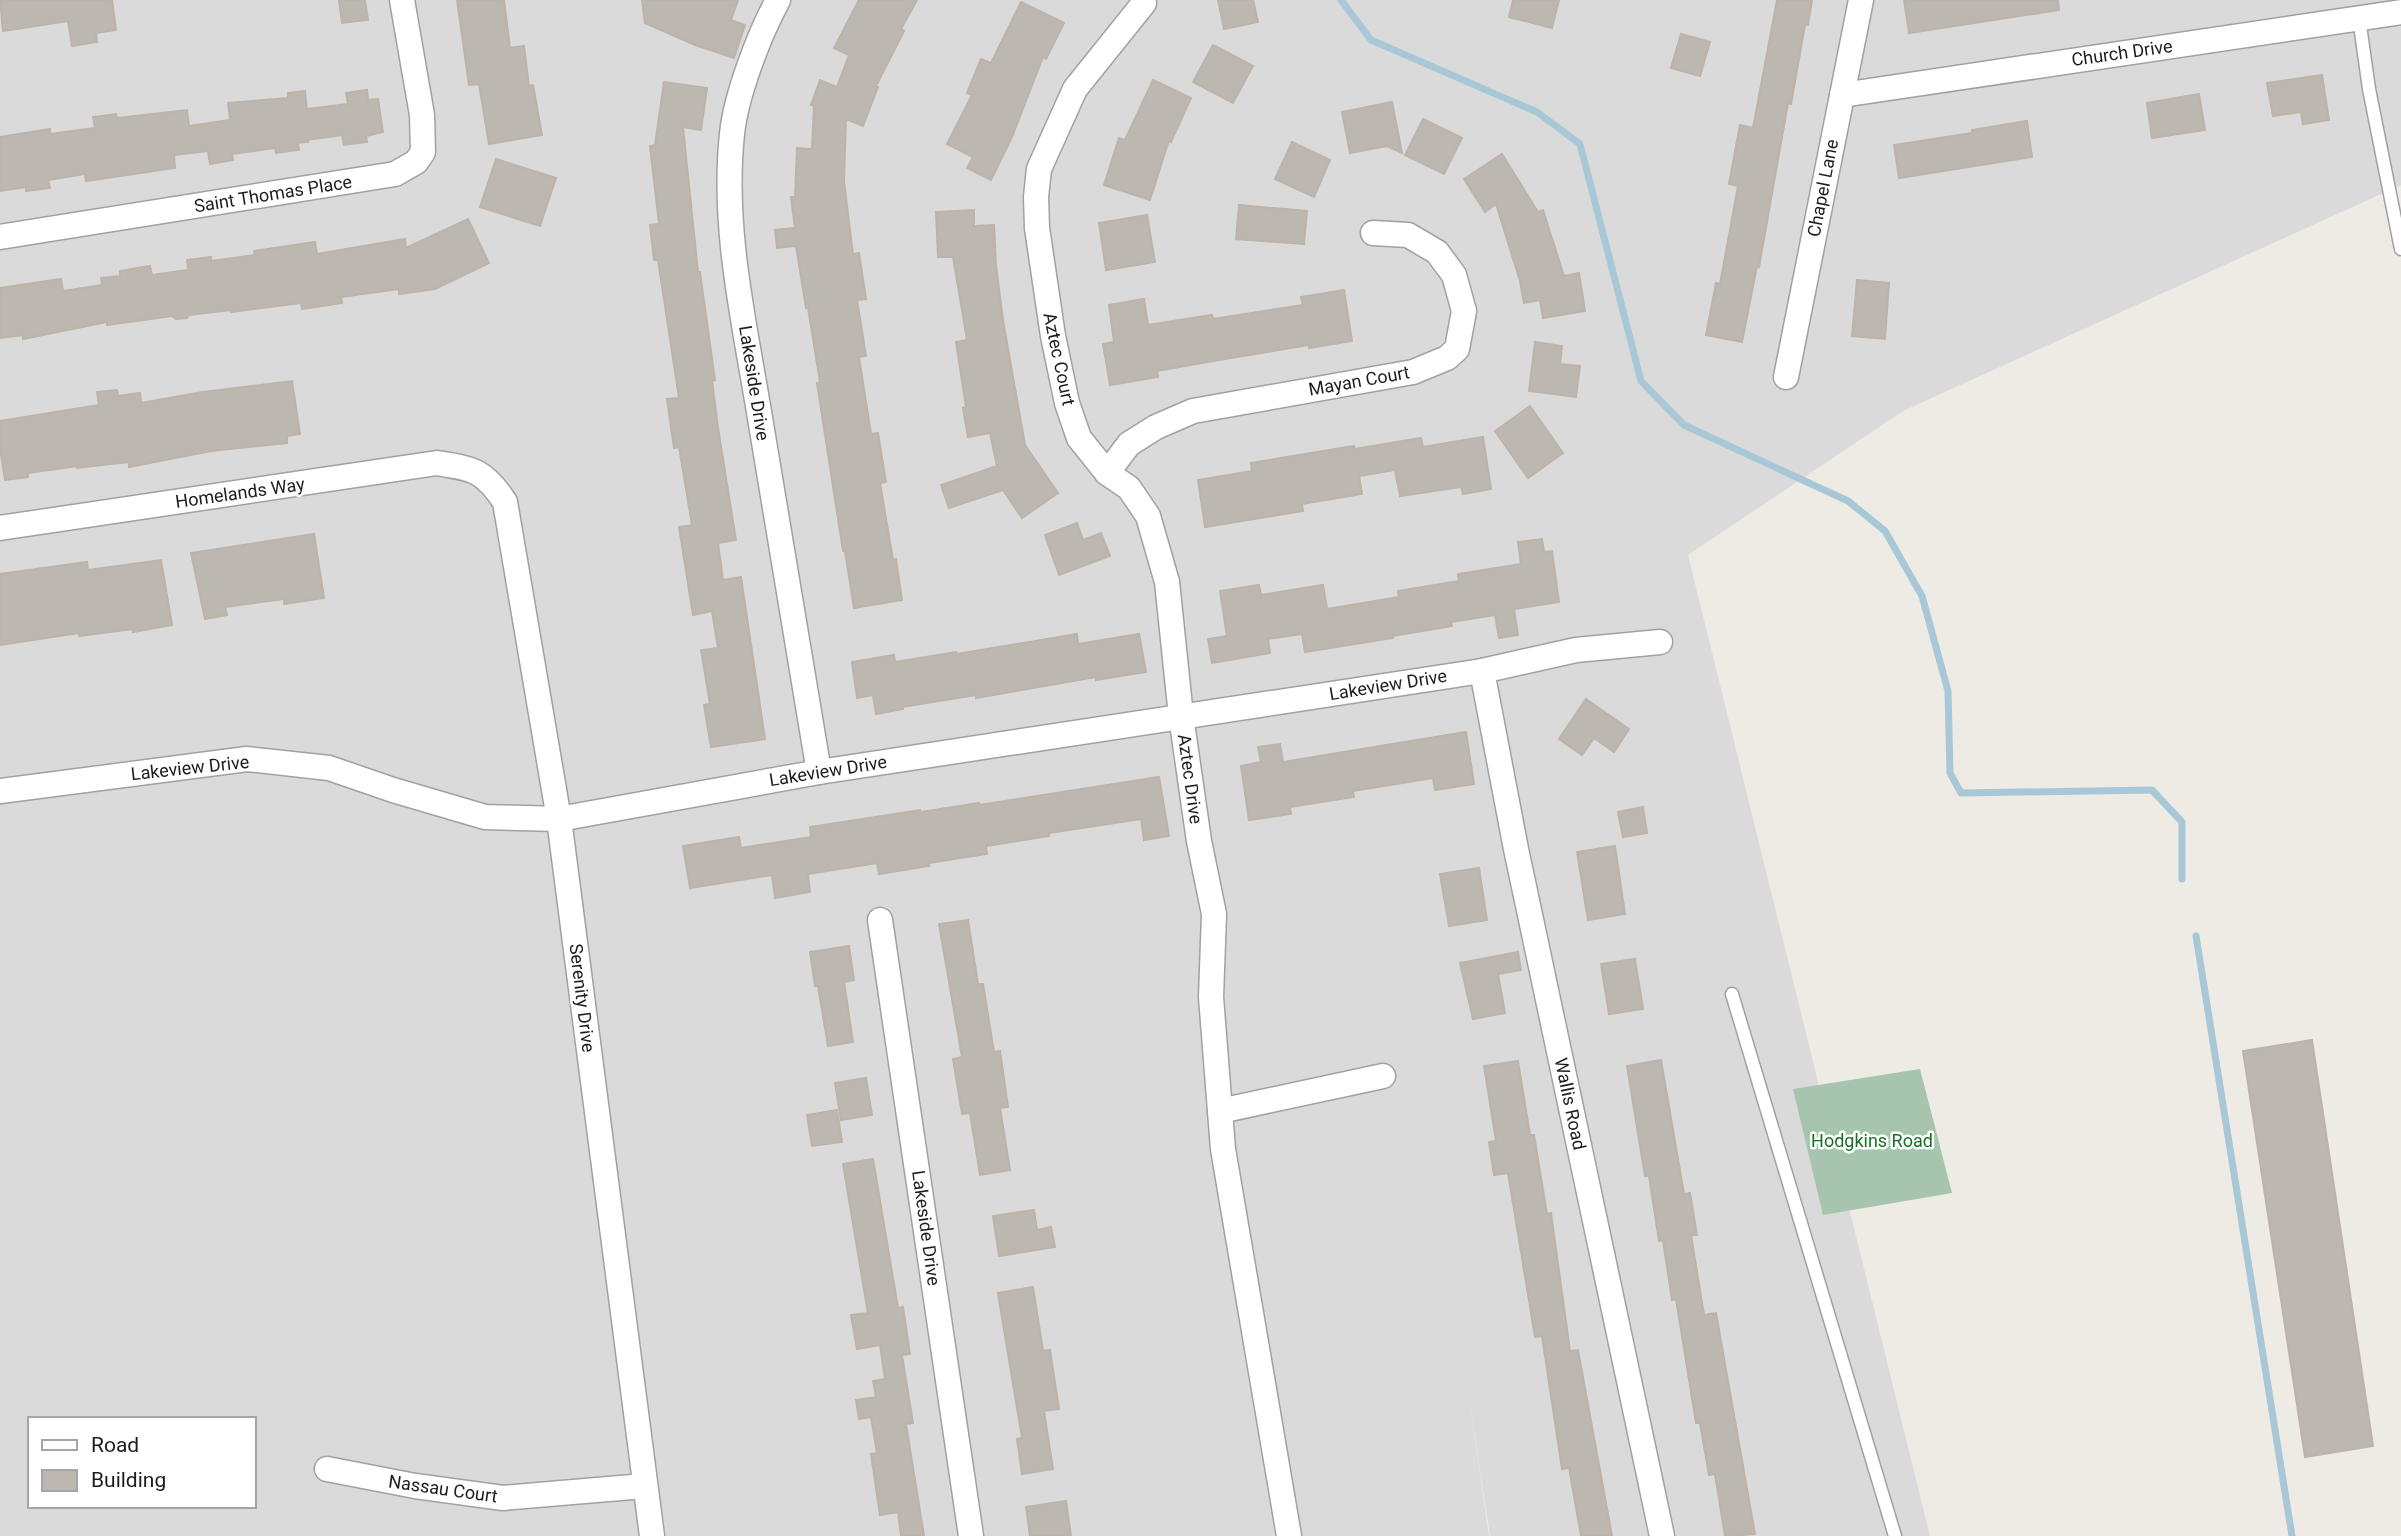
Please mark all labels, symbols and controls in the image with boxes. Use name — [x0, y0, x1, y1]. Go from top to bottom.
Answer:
street label: Church Drive — [2070, 35, 2174, 70]
street label: Chapel Lane — [1803, 137, 1842, 238]
street label: Saint Thomas Place — [192, 171, 353, 216]
street label: Aztec Court — [1039, 311, 1080, 407]
street label: Lakeside Drive — [735, 324, 774, 442]
street label: Mayan Court — [1307, 361, 1411, 400]
street label: Homelands Way — [174, 473, 306, 512]
street label: Lakeview Drive — [1328, 665, 1448, 704]
street label: Aztec Drive — [1174, 733, 1207, 825]
street label: Lakeview Drive — [130, 751, 250, 784]
street label: Lakeview Drive — [768, 751, 888, 790]
street label: Serenity Drive — [565, 942, 600, 1053]
street label: Wallis Road — [1550, 1056, 1590, 1152]
park label: Hodgkins Road — [1811, 1130, 1933, 1151]
street label: Lakeside Drive — [908, 1169, 945, 1287]
legend — [28, 1417, 256, 1508]
text: Road — [91, 1433, 139, 1457]
text: Building — [91, 1468, 166, 1492]
street label: Nassau Court — [387, 1470, 499, 1507]

